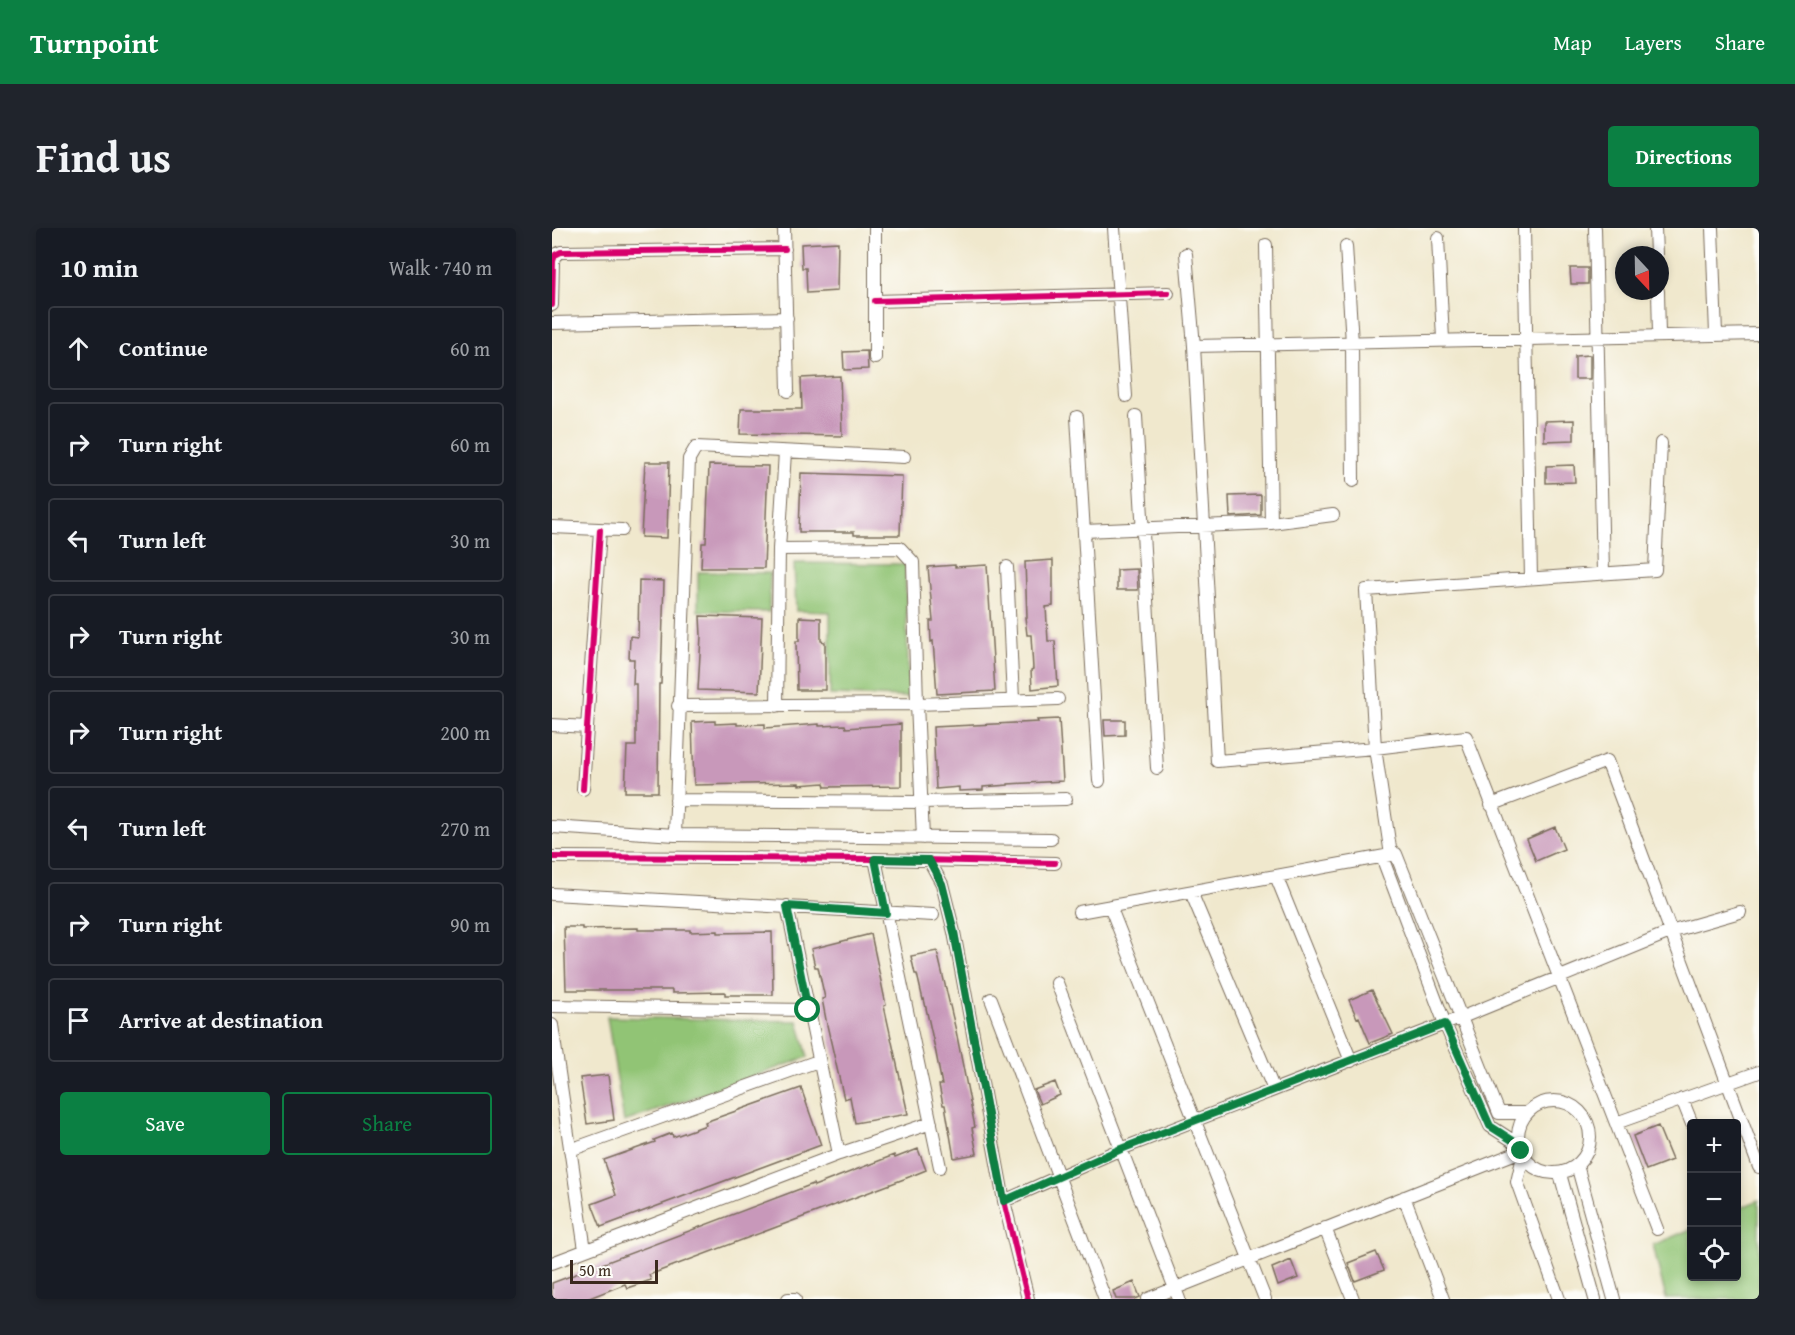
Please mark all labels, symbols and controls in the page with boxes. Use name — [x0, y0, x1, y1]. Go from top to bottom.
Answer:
text: Turnpoint — [30, 22, 159, 63]
text: Map — [1553, 27, 1592, 58]
text: Layers — [1625, 27, 1682, 58]
text: Share — [1715, 27, 1765, 58]
text: Find us — [36, 126, 171, 187]
button: Directions — [1608, 126, 1759, 187]
north arrow — [1615, 246, 1669, 300]
text: 10 min — [60, 248, 138, 287]
text: Walk · 740 m — [389, 253, 492, 282]
icon: ahead — [62, 332, 95, 365]
text: Continue — [119, 332, 208, 364]
text: 60 m — [450, 334, 490, 363]
icon: right — [62, 428, 95, 461]
text: Turn right — [119, 428, 222, 460]
text: 60 m — [450, 430, 490, 459]
icon: left — [62, 524, 95, 557]
text: Turn left — [119, 524, 206, 556]
text: 30 m — [450, 526, 490, 555]
icon: right — [62, 620, 95, 653]
text: Turn right — [119, 620, 222, 652]
text: 30 m — [450, 622, 490, 651]
icon: right — [62, 716, 95, 749]
text: Turn right — [119, 716, 222, 748]
text: 200 m — [440, 718, 490, 747]
icon: left — [62, 812, 95, 845]
text: Turn left — [119, 812, 206, 844]
text: 270 m — [440, 814, 490, 843]
icon: right — [62, 908, 95, 941]
text: Turn right — [119, 908, 222, 940]
text: 90 m — [450, 910, 490, 939]
route start — [794, 996, 820, 1022]
icon: arrive — [62, 1004, 95, 1037]
text: Arrive at destination — [119, 1004, 323, 1036]
button: Save — [60, 1092, 270, 1155]
button: Share — [282, 1092, 492, 1155]
map controls — [1687, 1119, 1741, 1281]
button: + — [1687, 1119, 1741, 1173]
route end — [1507, 1137, 1533, 1163]
button: − — [1687, 1173, 1741, 1227]
button: locate — [1687, 1227, 1741, 1281]
scale bar — [570, 1257, 658, 1284]
text: 50 m — [579, 1258, 611, 1282]

